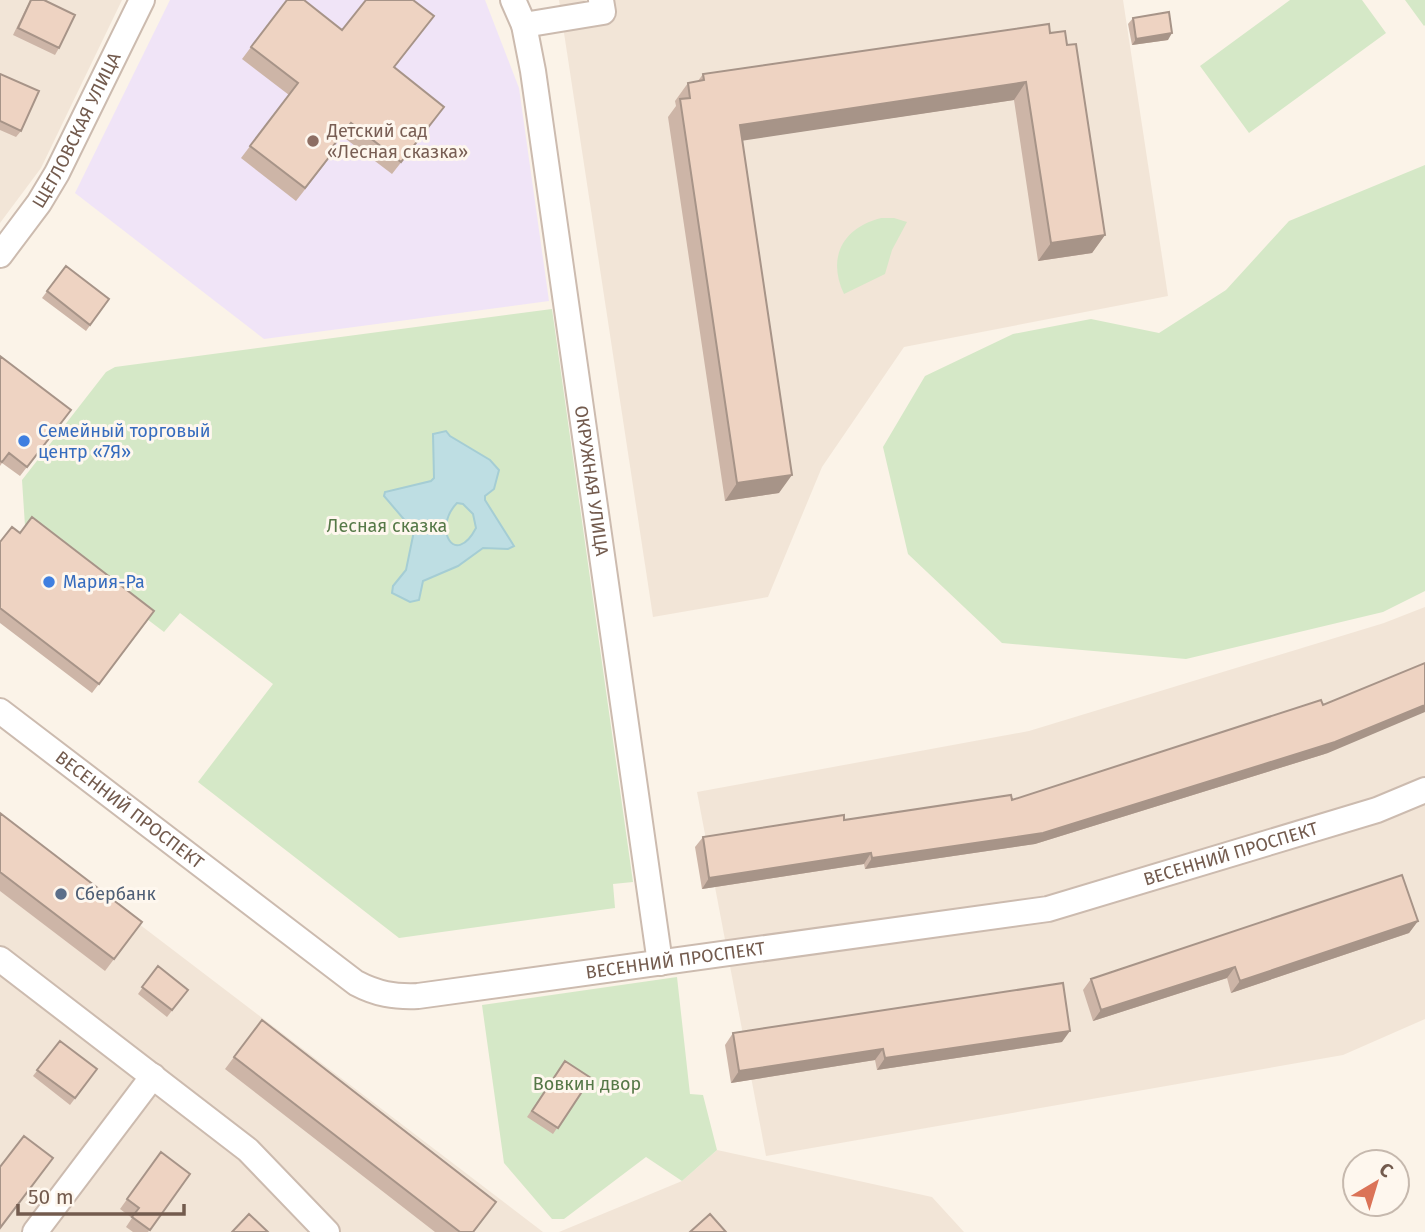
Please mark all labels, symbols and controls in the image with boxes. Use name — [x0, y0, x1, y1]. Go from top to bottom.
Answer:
street label: ЩЕГЛОВСКАЯ УЛИЦА — [28, 48, 126, 212]
place label: Детский сад «Лесная сказка» — [326, 120, 468, 163]
marker: Детский сад «Лесная сказка» — [305, 133, 321, 149]
street label: ОКРУЖНАЯ УЛИЦА — [570, 404, 613, 558]
place label: Семейный торговый центр «7Я» — [38, 420, 211, 463]
marker: Семейный торговый центр «7Я» — [16, 433, 32, 449]
park label: Лесная сказка — [327, 515, 447, 537]
place label: Мария-Ра — [63, 571, 145, 593]
marker: Мария-Ра — [41, 574, 57, 590]
street label: ВЕСЕННИЙ ПРОСПЕКТ — [51, 746, 209, 874]
street label: ВЕСЕННИЙ ПРОСПЕКТ — [1141, 817, 1321, 891]
place label: Сбербанк — [75, 883, 156, 905]
marker: Сбербанк — [53, 886, 69, 902]
street label: ВЕСЕННИЙ ПРОСПЕКТ — [584, 937, 767, 984]
park label: Вовкин двор — [533, 1073, 641, 1095]
north arrow — [1341, 1148, 1411, 1218]
text: С — [1375, 1158, 1398, 1182]
scale bar — [18, 1172, 184, 1216]
text: 50 m — [28, 1184, 74, 1210]

